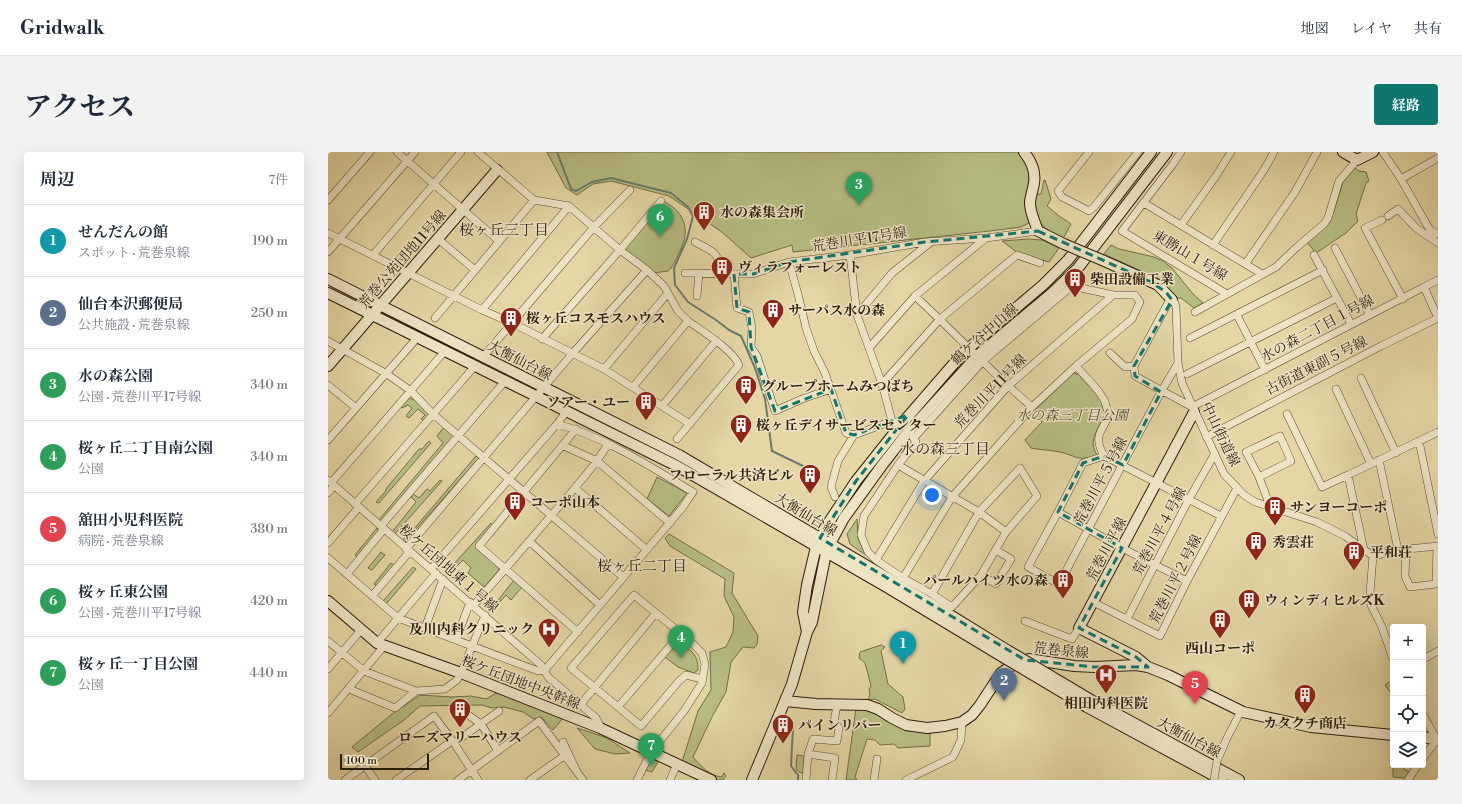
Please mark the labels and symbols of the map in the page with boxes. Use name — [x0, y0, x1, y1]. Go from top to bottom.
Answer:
pin: 3 — [846, 172, 872, 205]
building icon: 水の森集会所 — [691, 199, 717, 232]
pin: 6 — [647, 204, 673, 237]
place label: 水の森集会所 — [720, 204, 804, 222]
street label: 荒巻公苑団地11号線 — [355, 207, 450, 313]
district label: 桜ヶ丘三丁目 — [459, 221, 549, 240]
street label: 荒巻川平17号線 — [810, 224, 908, 256]
street label: 東勝山１号線 — [1149, 227, 1230, 285]
building icon: ヴィラフォーレスト — [709, 254, 735, 287]
place label: ヴィラフォーレスト — [738, 259, 862, 277]
building icon: 柴田設備工業 — [1062, 266, 1088, 299]
place label: 柴田設備工業 — [1090, 271, 1174, 289]
street label: 水の森二丁目１号線 — [1258, 291, 1377, 366]
building icon: サーパス水の森 — [760, 297, 786, 330]
street label: 鶴ケ谷中山線 — [947, 300, 1022, 370]
place label: サーパス水の森 — [788, 302, 885, 320]
building icon: 桜ヶ丘コスモスハウス — [498, 305, 524, 338]
place label: 桜ヶ丘コスモスハウス — [526, 310, 666, 328]
street label: 古街道東副５号線 — [1262, 332, 1370, 399]
street label: 大衡仙台線 — [484, 337, 555, 385]
street label: 荒巻川平11号線 — [951, 351, 1031, 433]
building icon: グループホームみつばち — [733, 373, 759, 406]
place label: グループホームみつばち — [762, 378, 915, 396]
building icon: ソアー・ユー — [633, 389, 659, 422]
place label: ソアー・ユー — [546, 394, 630, 412]
street label: 中山街道線 — [1197, 399, 1244, 470]
park label: 水の森三丁目公園 — [1016, 407, 1130, 425]
building icon: 桜ヶ丘デイサービスセンター — [728, 412, 754, 445]
place label: 桜ヶ丘デイサービスセンター — [756, 417, 936, 435]
street label: 荒巻川平５号線 — [1070, 434, 1132, 529]
district label: 水の森三丁目 — [900, 440, 990, 459]
building icon: フローラル共済ビル — [797, 462, 823, 495]
place label: フローラル共済ビル — [668, 467, 794, 485]
street label: 荒巻川平４号線 — [1129, 484, 1191, 579]
your location — [922, 485, 942, 505]
building icon: コーポ山本 — [502, 489, 528, 522]
street label: 大衡仙台線 — [771, 489, 840, 541]
place label: コーポ山本 — [530, 494, 600, 512]
building icon: サンヨーコーポ — [1262, 494, 1288, 527]
place label: サンヨーコーポ — [1290, 499, 1387, 517]
street label: 荒巻川平線 — [1083, 514, 1131, 585]
street label: 桜ケ丘団地東１号線 — [395, 521, 502, 617]
building icon: 秀雲荘 — [1243, 529, 1269, 562]
street label: 荒巻川平２号線 — [1146, 532, 1206, 627]
place label: 秀雲荘 — [1272, 534, 1314, 552]
building icon: 平和荘 — [1341, 539, 1367, 572]
place label: 平和荘 — [1370, 544, 1412, 562]
district label: 桜ヶ丘二丁目 — [597, 557, 687, 576]
building icon: パールハイツ水の森 — [1050, 567, 1076, 600]
place label: パールハイツ水の森 — [923, 572, 1048, 590]
building icon: ウィンディヒルズK — [1236, 587, 1262, 620]
place label: ウィンディヒルズK — [1264, 592, 1386, 610]
building icon: 西山コーポ — [1207, 607, 1233, 640]
hospital icon: 及川内科クリニック — [536, 616, 562, 649]
place label: 及川内科クリニック — [409, 621, 534, 639]
pin: 4 — [668, 625, 694, 658]
pin: 1 — [890, 631, 916, 664]
street label: 荒巻泉線 — [1032, 639, 1090, 663]
place label: 西山コーポ — [1185, 640, 1255, 658]
street label: 桜ケ丘団地中央幹線 — [459, 652, 583, 714]
hospital icon: 相田内科医院 — [1093, 662, 1119, 695]
pin: 2 — [991, 668, 1017, 701]
pin: 5 — [1182, 671, 1208, 704]
building icon: カタクチ商店 — [1292, 682, 1318, 715]
place label: 相田内科医院 — [1064, 695, 1148, 713]
building icon: ローズマリーハウス — [447, 696, 473, 729]
building icon: パインリバー — [770, 712, 796, 745]
street label: 大衡仙台線 — [1153, 714, 1224, 762]
place label: カタクチ商店 — [1263, 715, 1347, 733]
place label: パインリバー — [798, 717, 882, 735]
place label: ローズマリーハウス — [398, 729, 522, 747]
pin: 7 — [638, 733, 664, 766]
scale bar — [340, 752, 429, 771]

